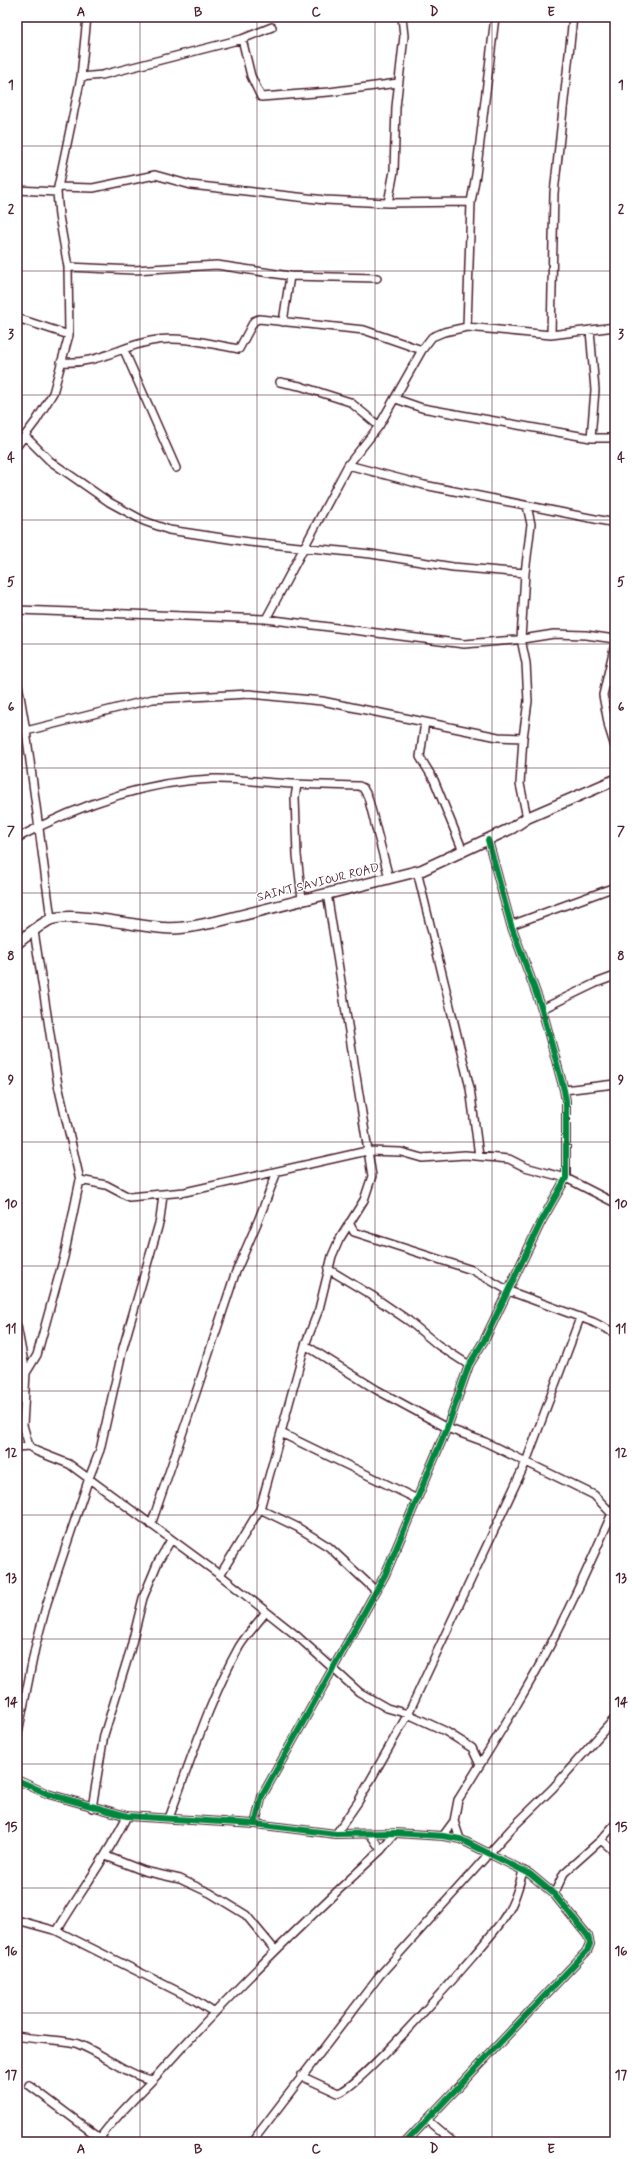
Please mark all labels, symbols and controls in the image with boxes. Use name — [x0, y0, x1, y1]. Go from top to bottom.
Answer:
text: A — [77, 4, 85, 21]
text: B — [194, 4, 203, 21]
text: C — [311, 4, 321, 21]
text: D — [430, 4, 439, 21]
text: E — [547, 4, 555, 21]
text: 1 — [8, 77, 14, 94]
text: 1 — [618, 77, 624, 94]
text: 2 — [8, 201, 15, 218]
text: 2 — [618, 201, 625, 218]
text: 3 — [8, 326, 14, 343]
text: 3 — [618, 326, 624, 343]
text: 4 — [7, 450, 15, 467]
text: 4 — [617, 450, 625, 467]
text: 5 — [7, 574, 15, 591]
text: 5 — [617, 574, 625, 591]
text: 6 — [8, 699, 15, 716]
text: 6 — [618, 699, 625, 716]
text: 7 — [7, 823, 15, 840]
text: 7 — [617, 823, 625, 840]
street label: SAINT SAVIOUR ROAD — [255, 860, 381, 906]
text: 8 — [7, 948, 15, 965]
text: 8 — [617, 948, 625, 965]
text: 9 — [8, 1072, 15, 1089]
text: 9 — [618, 1072, 625, 1089]
text: 10 — [4, 1196, 18, 1213]
text: 10 — [614, 1196, 628, 1213]
text: 11 — [5, 1321, 17, 1338]
text: 11 — [615, 1321, 627, 1338]
text: 12 — [5, 1445, 17, 1462]
text: 12 — [615, 1445, 627, 1462]
text: 13 — [5, 1570, 17, 1587]
text: 13 — [615, 1570, 627, 1587]
text: 14 — [4, 1694, 18, 1711]
text: 14 — [614, 1694, 628, 1711]
text: 15 — [5, 1819, 17, 1836]
text: 15 — [615, 1819, 627, 1836]
text: 16 — [4, 1943, 18, 1960]
text: 16 — [614, 1943, 628, 1960]
text: 17 — [5, 2067, 18, 2084]
text: 17 — [615, 2067, 628, 2084]
text: A — [77, 2141, 85, 2158]
text: B — [194, 2141, 203, 2158]
text: C — [311, 2141, 321, 2158]
text: D — [430, 2141, 439, 2158]
text: E — [547, 2141, 555, 2158]

